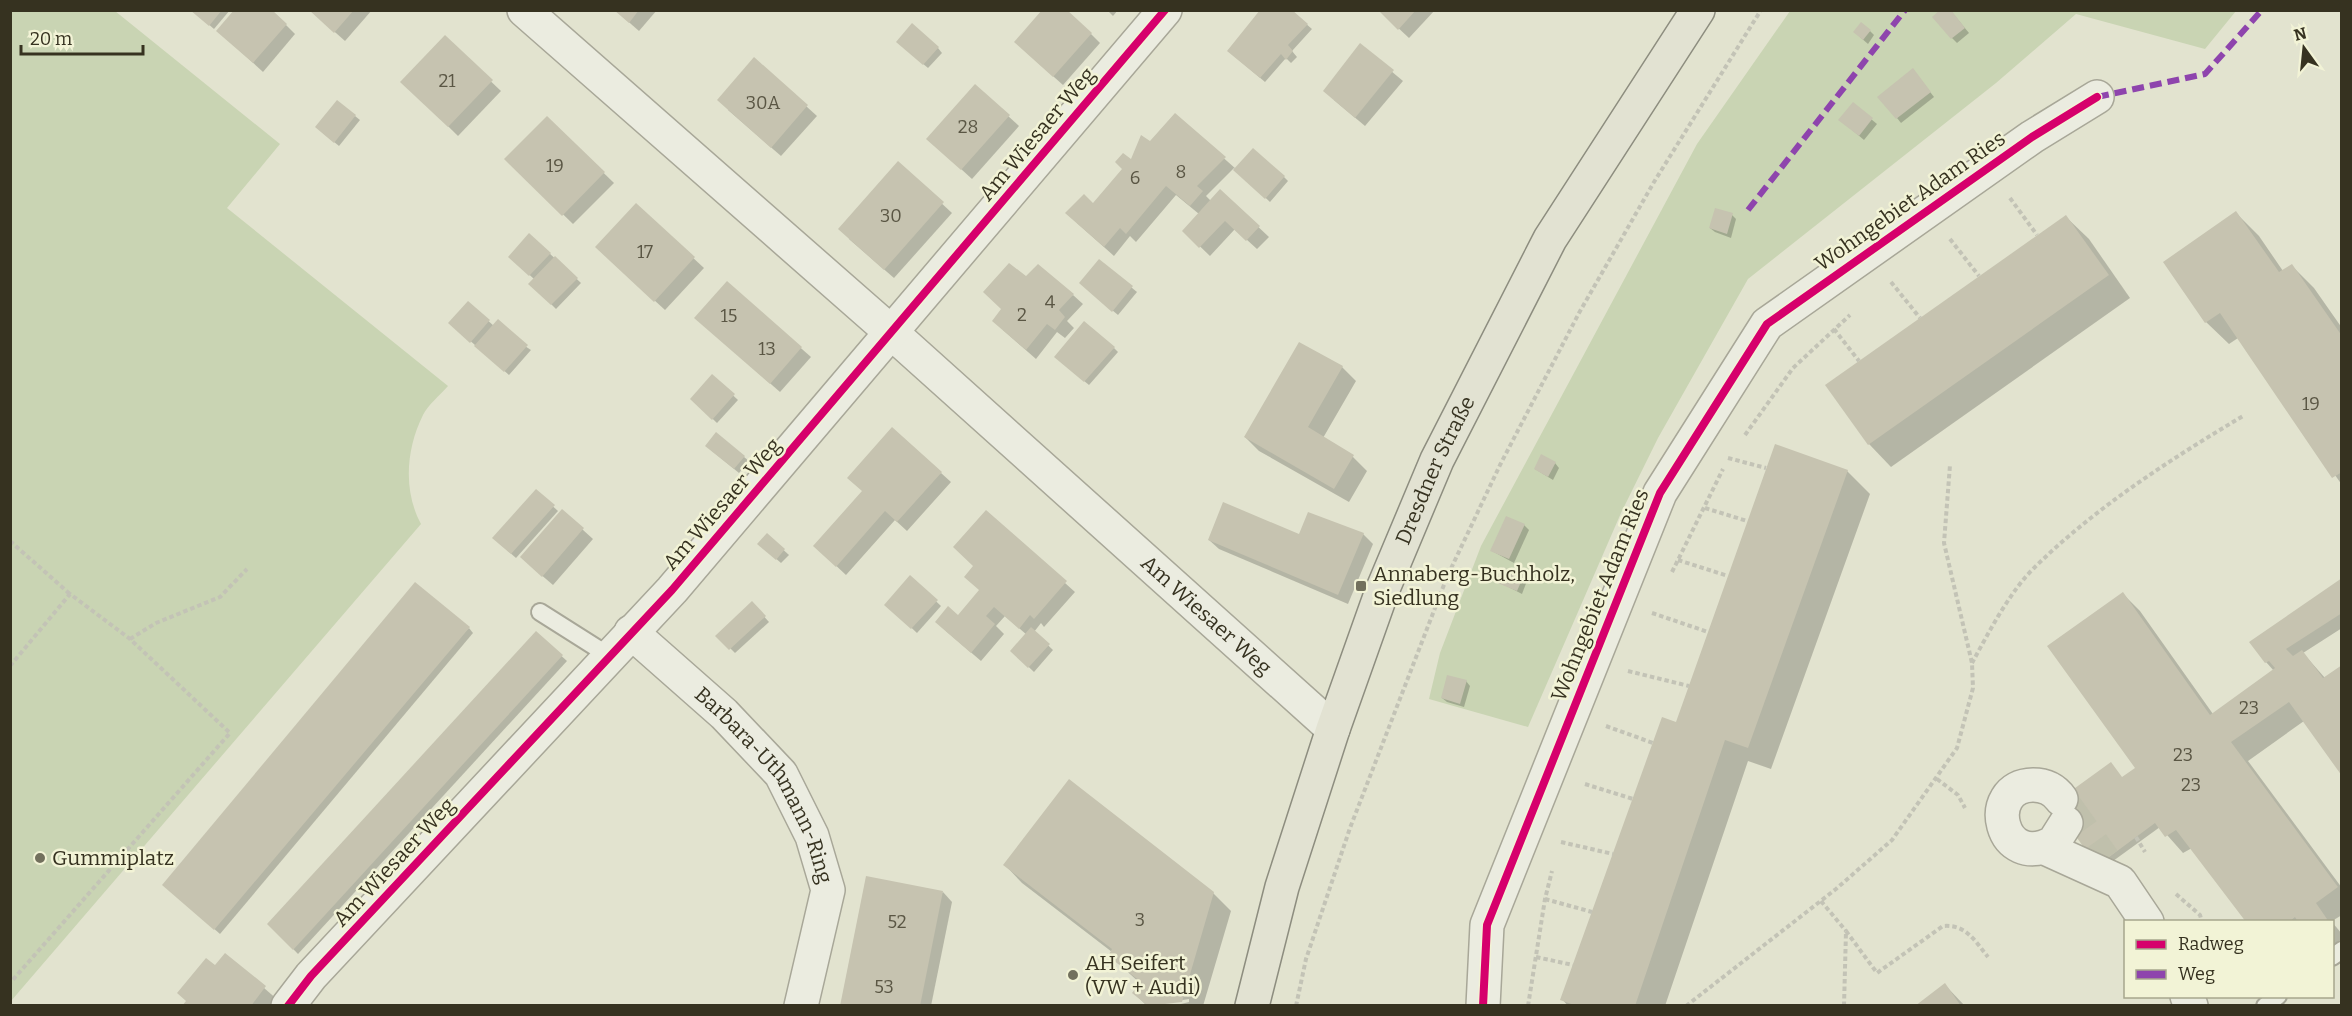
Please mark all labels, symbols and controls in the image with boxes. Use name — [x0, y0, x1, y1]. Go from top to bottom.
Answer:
scale bar — [21, 18, 142, 56]
north arrow — [2274, 18, 2334, 78]
text: N — [2292, 23, 2309, 45]
text: 20 m — [30, 28, 72, 50]
street label: Am Wiesaer Weg — [973, 62, 1101, 206]
house number: 21 — [438, 70, 456, 92]
house number: 30A — [746, 92, 781, 114]
house number: 28 — [958, 116, 978, 138]
street label: Wohngebiet Adam Ries — [1810, 125, 2010, 277]
house number: 19 — [546, 155, 564, 177]
house number: 8 — [1176, 161, 1186, 183]
house number: 6 — [1130, 167, 1140, 189]
house number: 30 — [880, 205, 902, 227]
house number: 17 — [637, 241, 653, 263]
house number: 4 — [1045, 291, 1056, 313]
house number: 2 — [1017, 304, 1027, 326]
house number: 15 — [721, 305, 737, 327]
house number: 13 — [758, 338, 776, 360]
street label: Dresdner Straße — [1390, 392, 1481, 549]
house number: 19 — [2302, 393, 2320, 415]
street label: Am Wiesaer Weg — [658, 432, 787, 575]
street label: Wohngebiet Adam Ries — [1545, 485, 1655, 705]
street label: Am Wiesaer Weg — [1136, 550, 1277, 681]
place label: Annaberg-Buchholz, Siedlung — [1373, 561, 1575, 611]
marker: Annaberg-Buchholz, Siedlung — [1354, 579, 1368, 593]
street label: Barbara-Uthmann-Ring — [689, 681, 838, 887]
house number: 23 — [2239, 697, 2259, 719]
house number: 23 — [2173, 744, 2193, 766]
house number: 23 — [2181, 774, 2201, 796]
street label: Am Wiesaer Weg — [328, 792, 461, 932]
place label: Gummiplatz — [52, 845, 174, 871]
marker: Gummiplatz — [33, 851, 47, 865]
house number: 3 — [1135, 909, 1145, 931]
house number: 52 — [887, 911, 907, 933]
legend — [2124, 920, 2334, 998]
text: Radweg — [2178, 933, 2244, 955]
place label: AH Seifert (VW + Audi) — [1085, 950, 1200, 1000]
text: Weg — [2178, 963, 2215, 985]
marker: AH Seifert (VW + Audi) — [1066, 968, 1080, 982]
house number: 53 — [874, 976, 894, 998]

